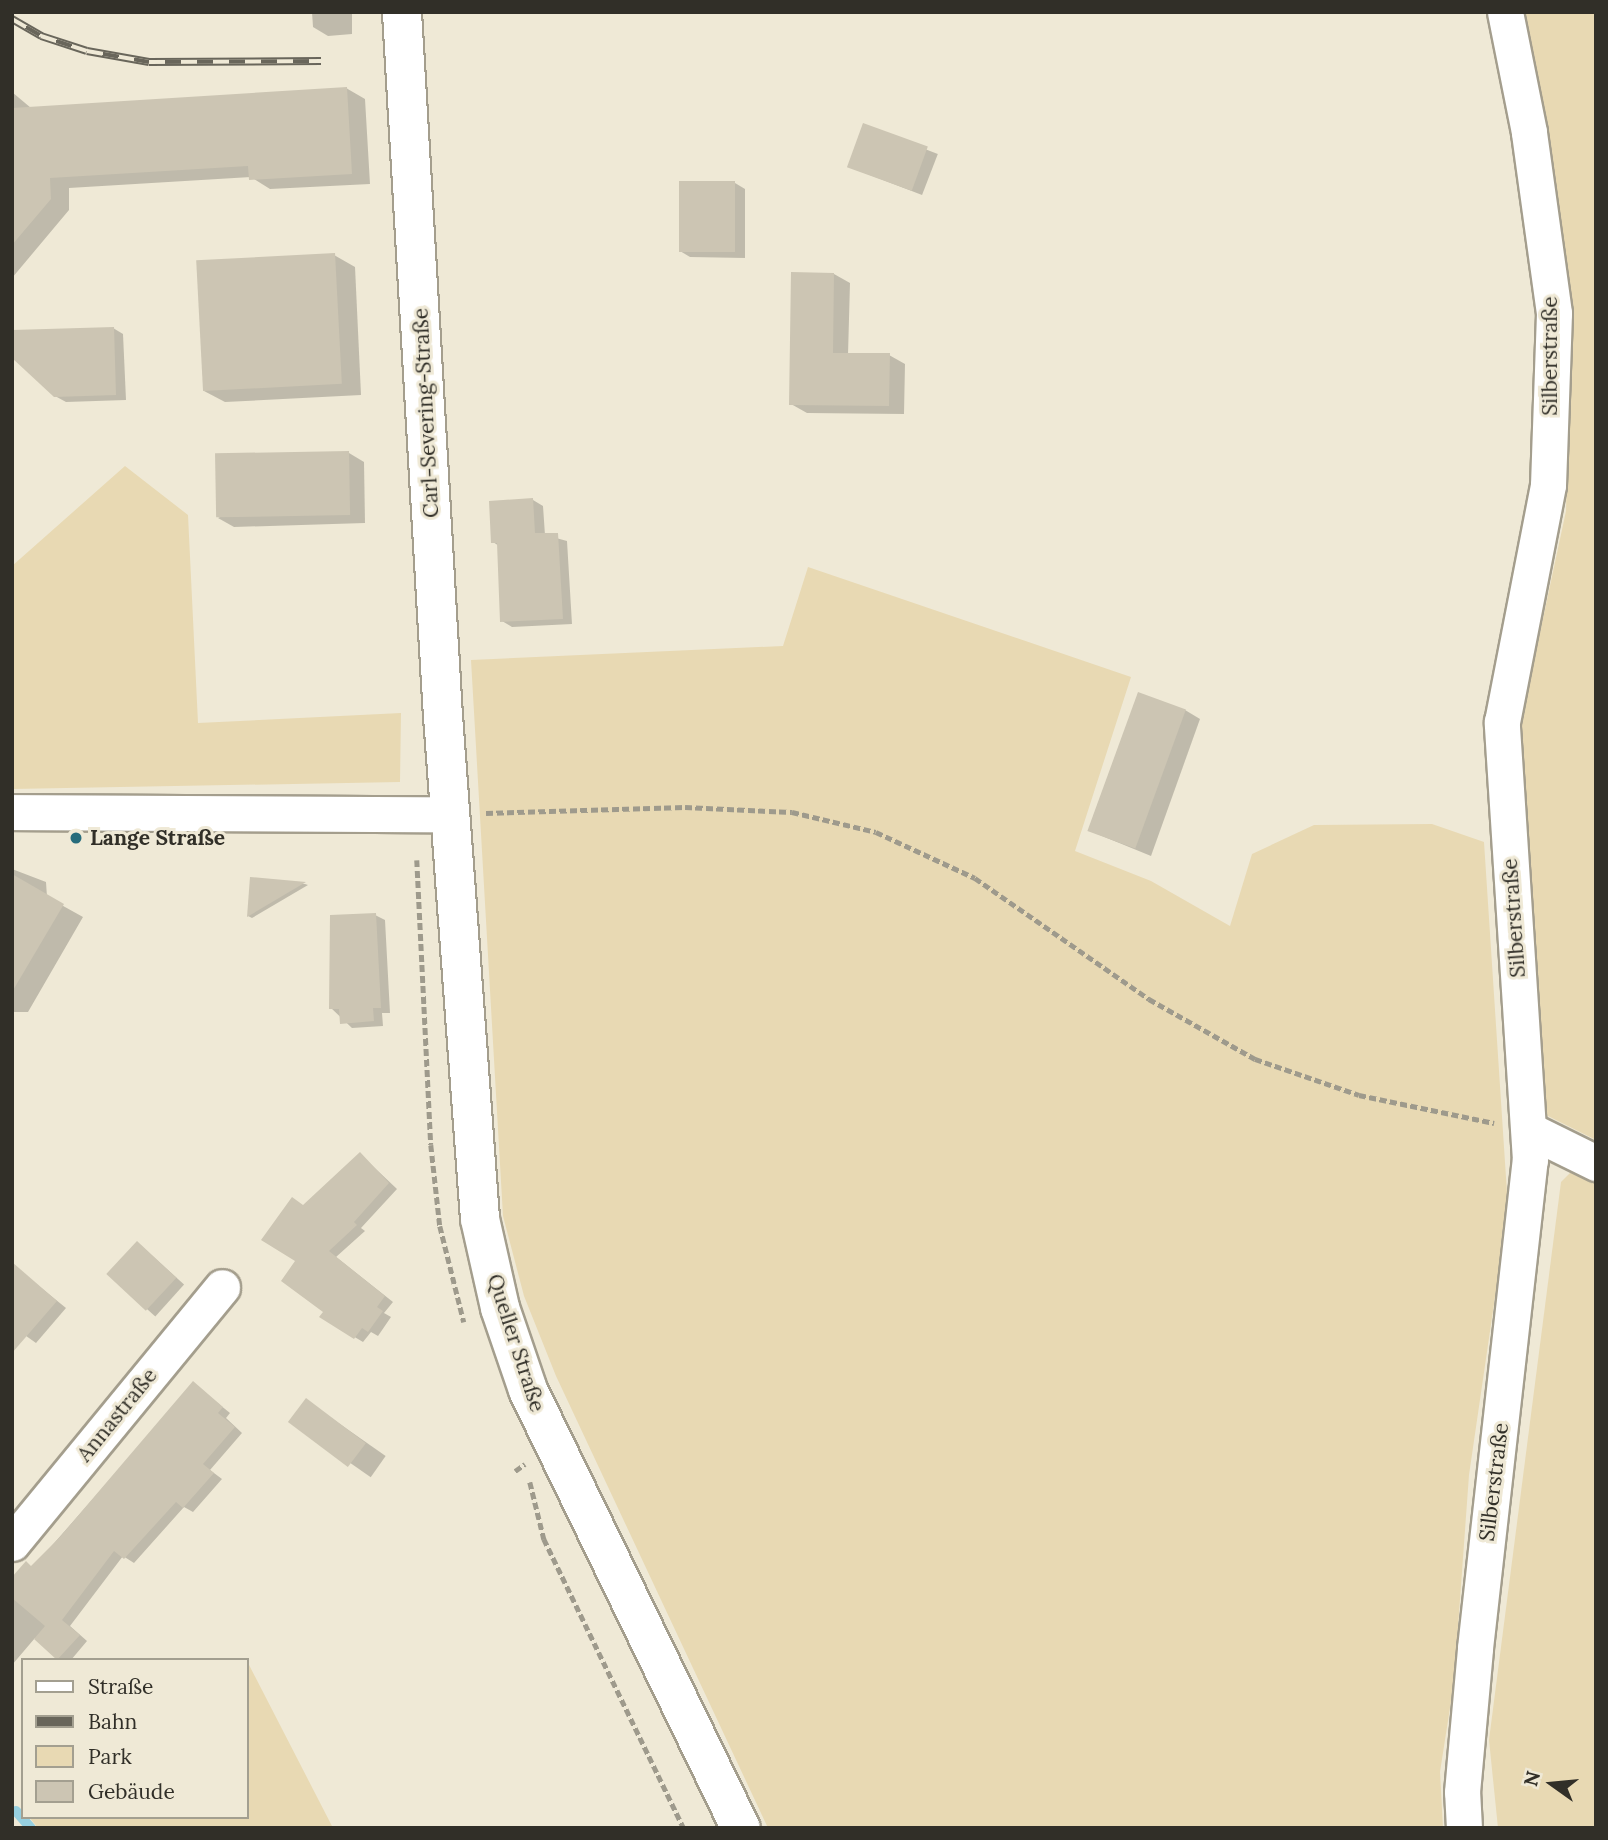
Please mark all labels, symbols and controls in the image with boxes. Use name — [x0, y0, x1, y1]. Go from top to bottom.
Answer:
street label: Silberstraße — [1537, 296, 1563, 416]
street label: Carl-Severing-Straße — [408, 307, 444, 519]
place label: Lange Straße — [90, 825, 225, 851]
marker: Lange Straße — [68, 830, 84, 846]
street label: Silberstraße — [1497, 858, 1531, 978]
street label: Queller Straße — [482, 1271, 550, 1415]
street label: Annastraße — [72, 1363, 162, 1467]
street label: Silberstraße — [1474, 1421, 1514, 1543]
legend — [21, 1658, 248, 1819]
text: Straße — [88, 1673, 153, 1700]
text: Bahn — [88, 1708, 137, 1735]
text: Park — [88, 1743, 132, 1770]
north arrow — [1517, 1749, 1587, 1819]
text: N — [1518, 1768, 1545, 1789]
text: Gebäude — [88, 1778, 175, 1805]

